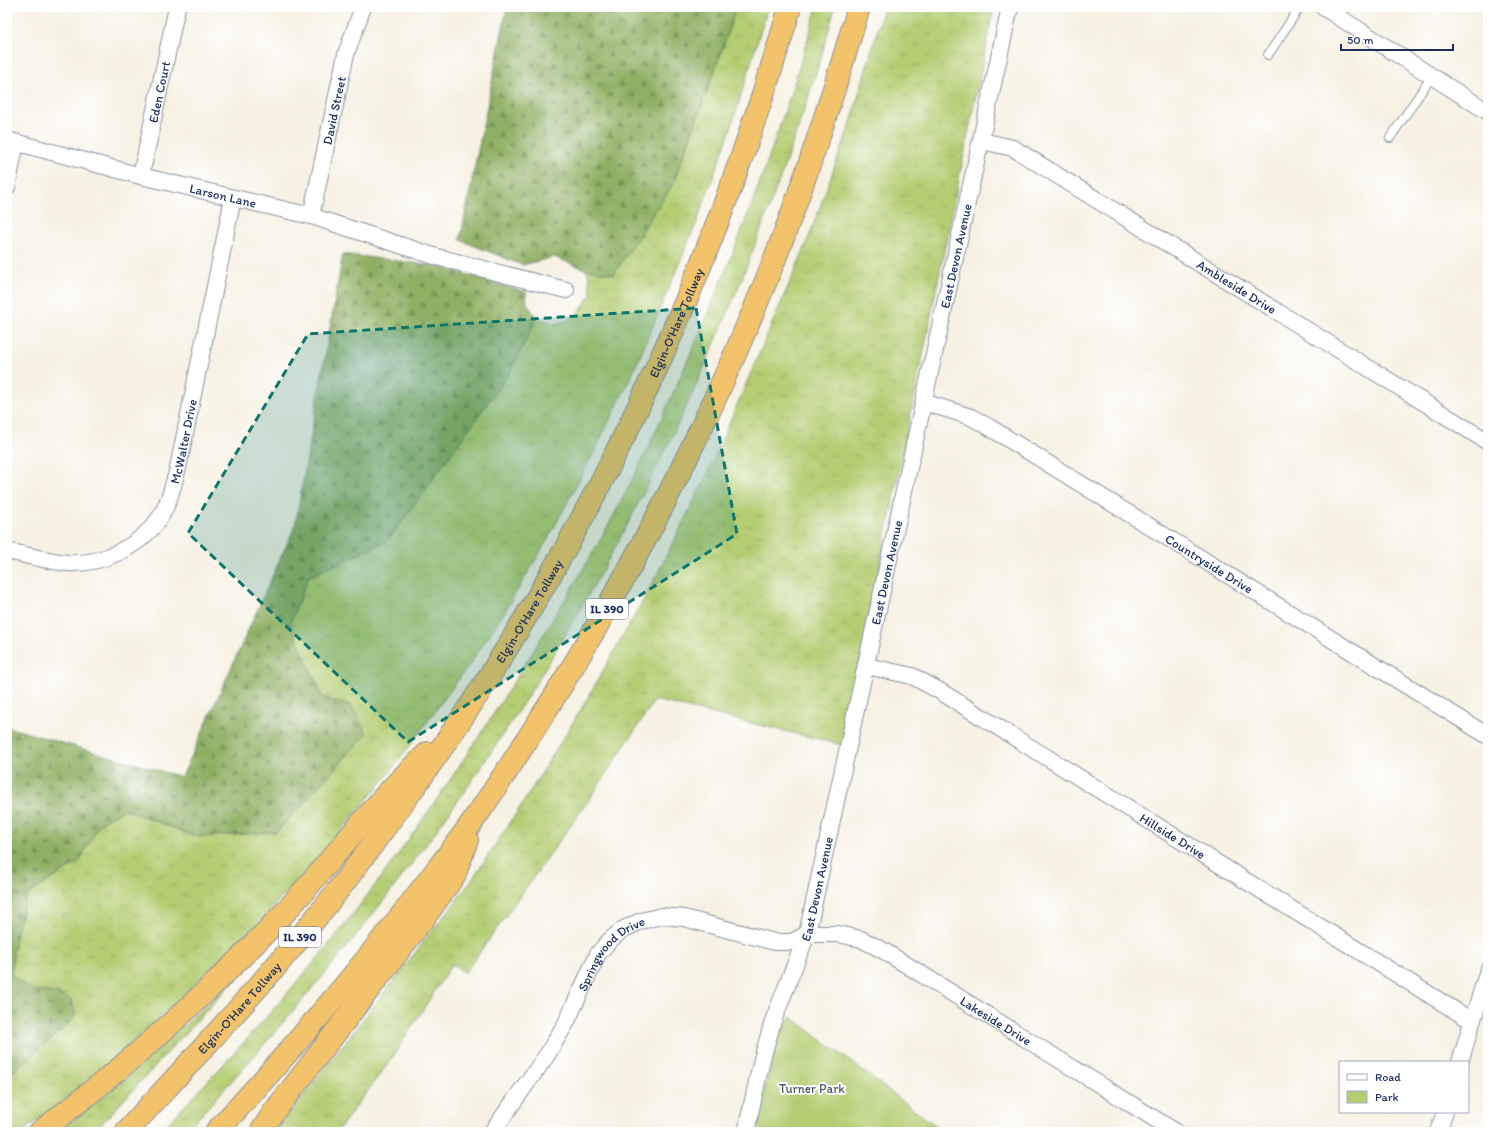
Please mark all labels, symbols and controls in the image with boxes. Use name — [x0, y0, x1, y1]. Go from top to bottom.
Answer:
scale bar — [1341, 26, 1453, 52]
text: 50 m — [1347, 33, 1373, 47]
street label: Eden Court — [146, 60, 173, 124]
street label: David Street — [320, 75, 349, 146]
street label: Larson Lane — [188, 181, 258, 211]
street label: East Devon Avenue — [937, 202, 975, 310]
street label: Ambleside Drive — [1194, 257, 1279, 317]
street label: Elgin-O'Hare Tollway — [646, 266, 707, 380]
street label: McWalter Drive — [167, 398, 200, 485]
street label: East Devon Avenue — [868, 519, 905, 626]
street label: Countryside Drive — [1162, 531, 1256, 597]
street label: Elgin-O'Hare Tollway — [493, 557, 566, 666]
road number: IL 390 — [586, 599, 628, 619]
street label: Hillside Drive — [1137, 810, 1208, 862]
street label: East Devon Avenue — [798, 835, 836, 943]
street label: Springwood Drive — [575, 913, 647, 994]
road number: IL 390 — [279, 927, 321, 947]
street label: Elgin-O'Hare Tollway — [195, 959, 284, 1057]
street label: Lakeside Drive — [957, 993, 1034, 1049]
legend — [1339, 1061, 1469, 1113]
text: Road — [1375, 1070, 1401, 1084]
park label: Turner Park — [779, 1081, 845, 1096]
text: Park — [1375, 1090, 1399, 1104]

